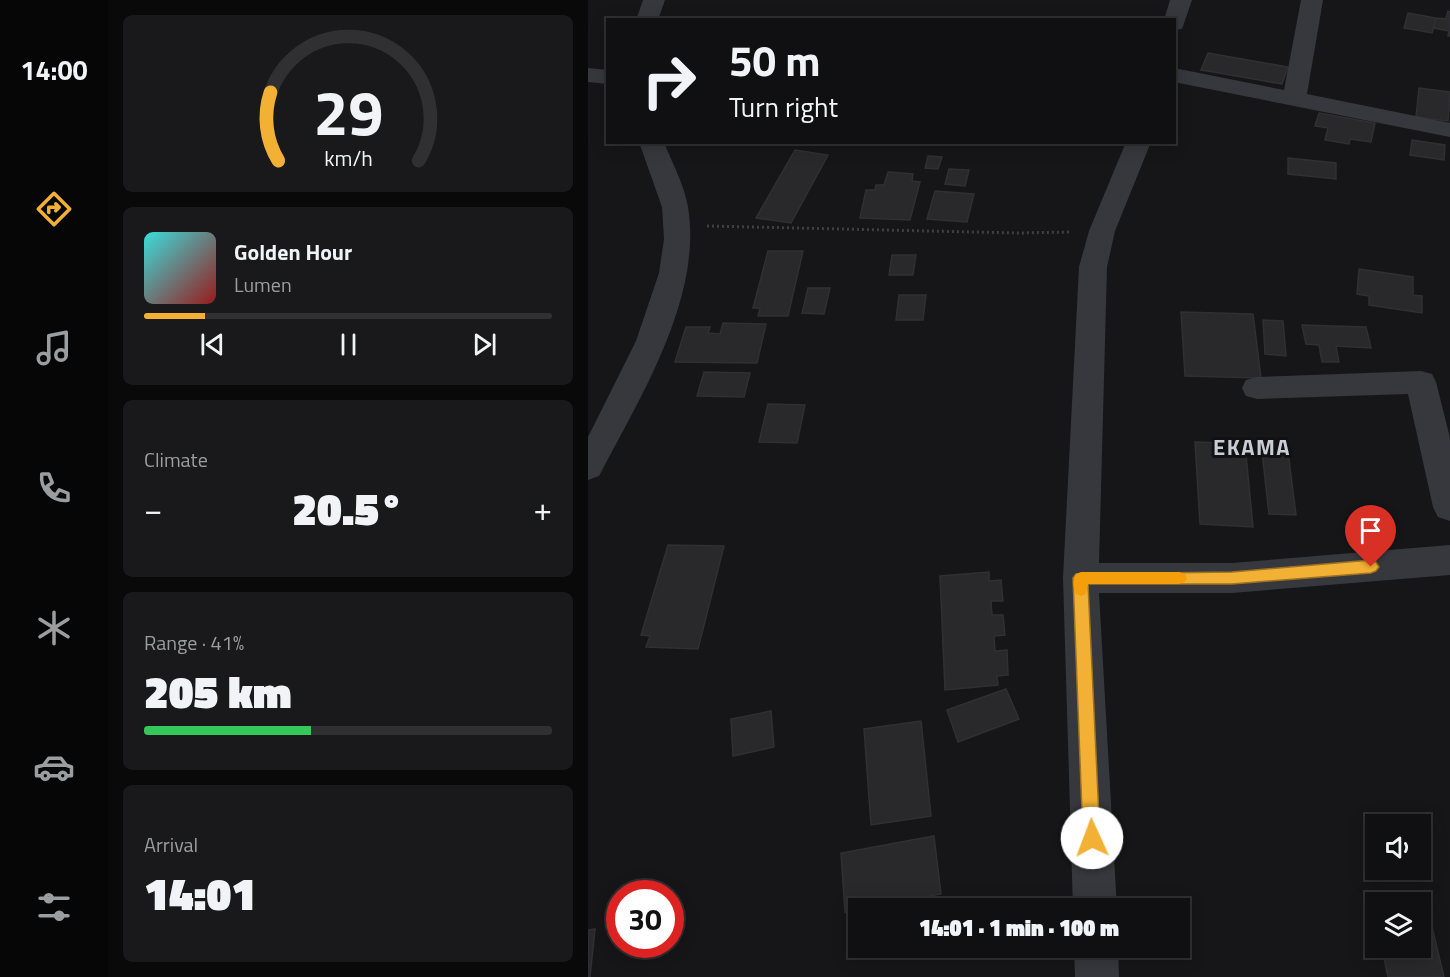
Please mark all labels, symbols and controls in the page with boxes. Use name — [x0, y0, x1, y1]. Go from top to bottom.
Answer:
text: 50 m — [729, 28, 821, 92]
icon: right — [630, 42, 708, 120]
text: 14:00 — [20, 49, 88, 90]
text: 29 — [313, 64, 383, 159]
text: Turn right — [729, 86, 838, 127]
text: km/h — [324, 142, 372, 174]
icon: directions — [33, 188, 75, 230]
text: Golden Hour — [234, 235, 352, 269]
text: Lumen — [234, 269, 292, 300]
icon: music — [33, 327, 75, 369]
icon: previous — [196, 328, 229, 361]
icon: pause — [332, 328, 365, 361]
icon: next — [468, 328, 501, 361]
district label: EKAMA — [1213, 430, 1291, 464]
text: Climate — [144, 444, 208, 475]
icon: phone — [33, 467, 75, 509]
text: 20.5° — [292, 474, 404, 542]
text: − — [144, 484, 162, 534]
text: + — [534, 484, 552, 534]
pin — [1345, 505, 1396, 567]
icon: arrive — [1354, 514, 1387, 547]
icon: climate — [33, 607, 75, 649]
text: Range · 41% — [144, 627, 244, 658]
text: 205 km — [144, 657, 292, 725]
icon: car — [33, 746, 75, 788]
position arrow — [1060, 806, 1124, 870]
map controls — [1365, 814, 1431, 958]
button: sound — [1365, 814, 1431, 880]
text: Arrival — [144, 829, 198, 860]
text: 14:01 — [144, 859, 256, 927]
speed limit sign: 30 — [606, 880, 684, 958]
icon: filters — [33, 886, 75, 928]
button: layers — [1365, 892, 1431, 958]
text: 14:01 · 1 min · 100 m — [919, 911, 1119, 945]

